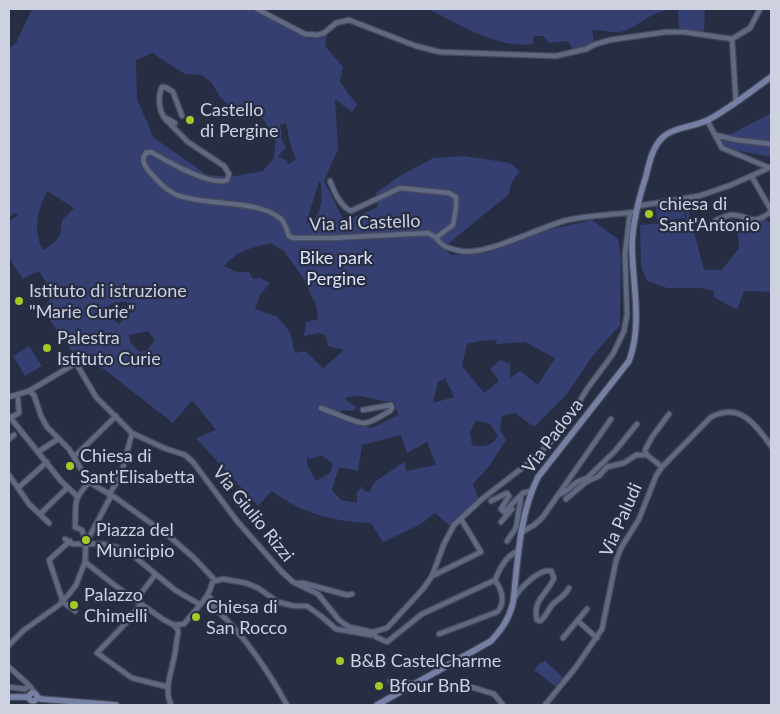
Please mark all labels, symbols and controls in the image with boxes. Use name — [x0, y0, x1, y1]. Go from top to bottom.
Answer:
place label: Castello di Pergine — [200, 99, 278, 142]
marker: Castello di Pergine — [184, 114, 196, 126]
place label: chiesa di Sant'Antonio — [659, 193, 760, 235]
marker: chiesa di Sant'Antonio — [643, 208, 655, 220]
street label: Via al Castello — [309, 210, 421, 236]
park label: Bike park Pergine — [299, 247, 373, 290]
place label: Istituto di istruzione "Marie Curie" — [29, 280, 187, 322]
marker: Istituto di istruzione "Marie Curie" — [13, 295, 25, 307]
place label: Palestra Istituto Curie — [57, 327, 161, 369]
marker: Palestra Istituto Curie — [41, 342, 53, 354]
street label: Via Padova — [518, 395, 588, 477]
place label: Chiesa di Sant'Elisabetta — [80, 445, 195, 488]
marker: Chiesa di Sant'Elisabetta — [64, 460, 76, 472]
street label: Via Giulio Rizzi — [208, 462, 298, 566]
street label: Via Paludi — [595, 480, 647, 560]
place label: Piazza del Municipio — [96, 519, 174, 562]
marker: Piazza del Municipio — [80, 534, 92, 546]
place label: Palazzo Chimelli — [84, 584, 148, 626]
place label: Chiesa di San Rocco — [206, 596, 287, 638]
marker: Palazzo Chimelli — [68, 599, 80, 611]
marker: Chiesa di San Rocco — [190, 611, 202, 623]
place label: B&B CastelCharme — [350, 650, 501, 672]
marker: B&B CastelCharme — [334, 655, 346, 667]
place label: Bfour BnB — [389, 675, 471, 697]
marker: Bfour BnB — [373, 680, 385, 692]

